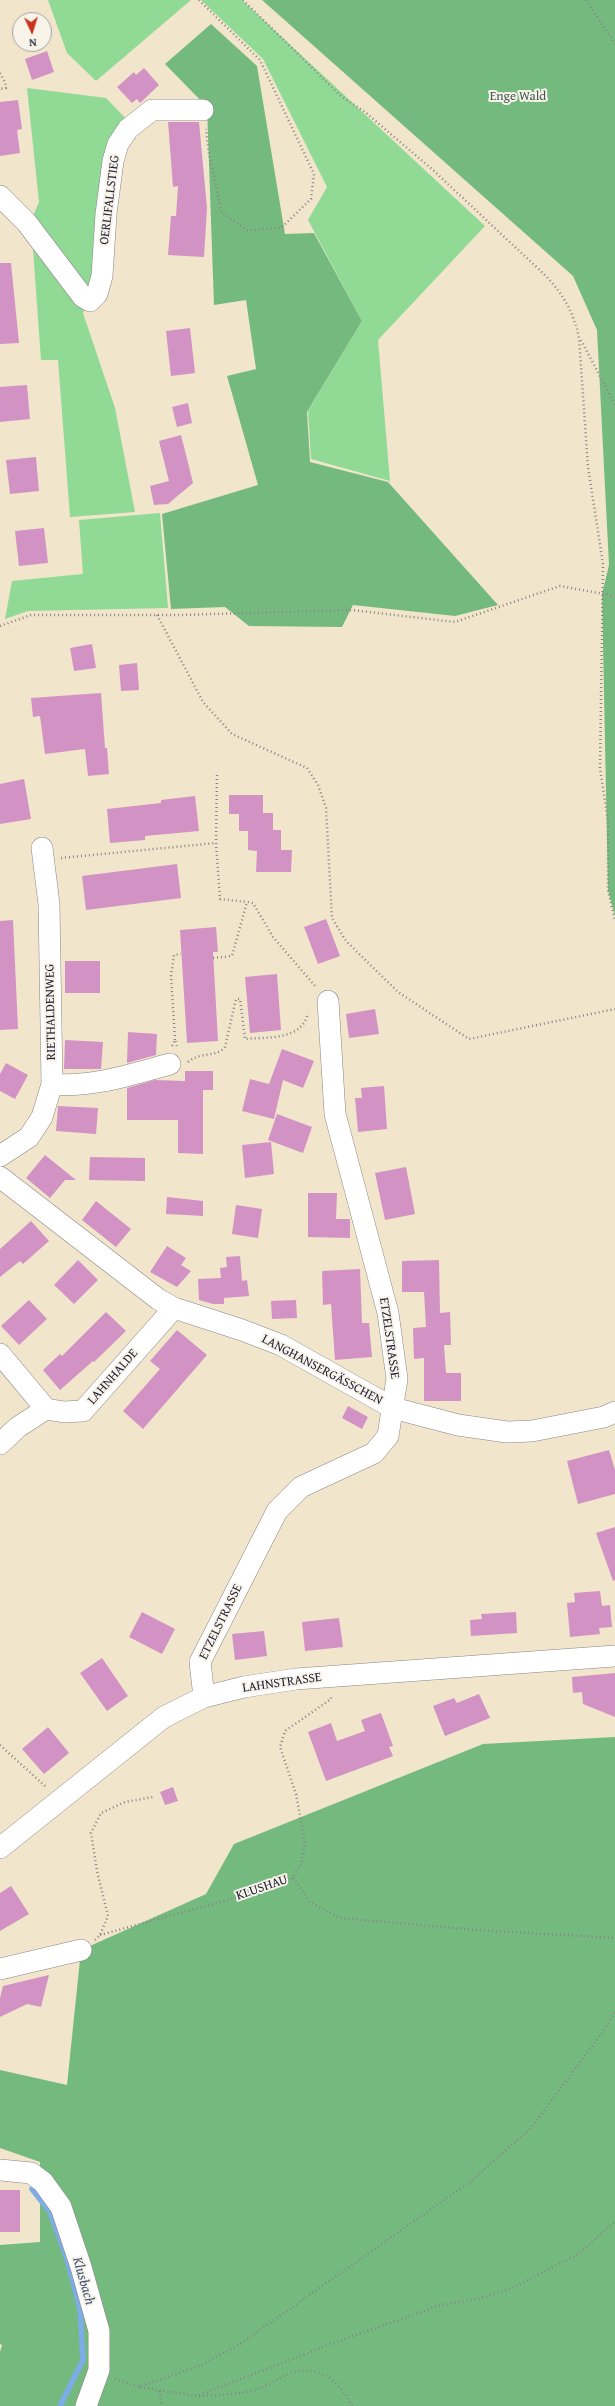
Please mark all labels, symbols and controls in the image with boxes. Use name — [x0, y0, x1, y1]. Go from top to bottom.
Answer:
north arrow — [12, 12, 52, 52]
text: N — [29, 35, 37, 51]
park label: Enge Wald — [490, 89, 546, 105]
street label: OERLIFALLSTIEG — [97, 154, 123, 246]
street label: RIETHALDENWEG — [42, 964, 60, 1060]
street label: ETZELSTRASSE — [376, 1296, 402, 1380]
street label: LANGHANSERGÄSSCHEN — [259, 1331, 385, 1409]
street label: LAHNHALDE — [85, 1346, 141, 1408]
street label: ETZELSTRASSE — [196, 1582, 246, 1662]
street label: LAHNSTRASSE — [241, 1670, 323, 1696]
street label: KLUSHAU — [234, 1872, 290, 1904]
water label: Klusbach — [68, 2255, 98, 2307]

